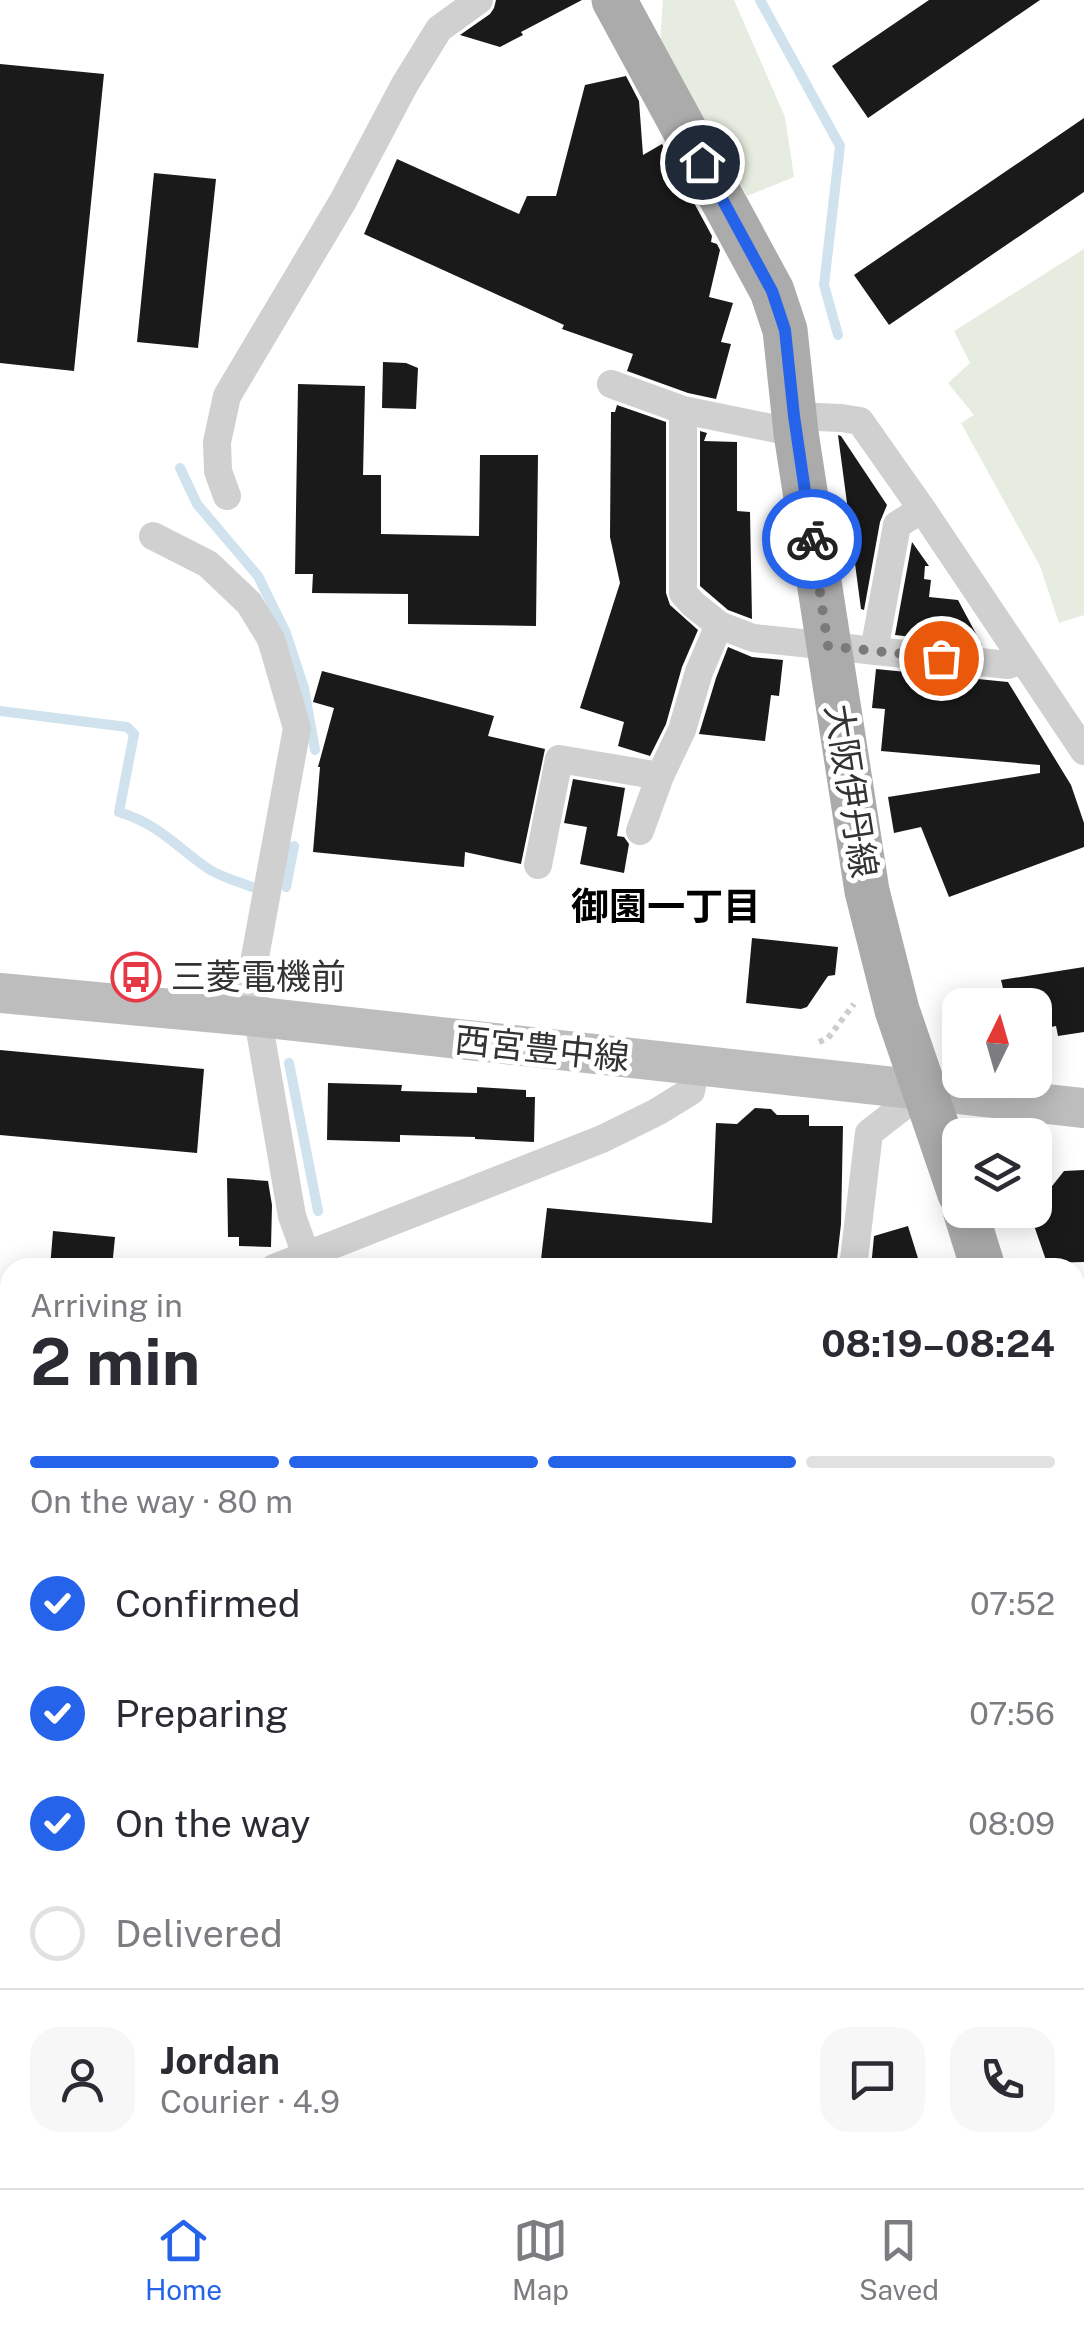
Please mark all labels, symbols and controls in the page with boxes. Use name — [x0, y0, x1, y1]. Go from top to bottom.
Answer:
pin — [660, 120, 745, 205]
icon: home — [675, 135, 730, 190]
courier — [762, 489, 862, 589]
icon: bike — [785, 512, 840, 567]
pin — [899, 616, 984, 701]
icon: bag — [914, 631, 969, 686]
street label: 大阪伊丹線 — [818, 701, 885, 881]
district label: 御園一丁目 — [571, 884, 761, 929]
bus stop icon: 三菱電機前 — [110, 951, 162, 1003]
place label: 三菱電機前 — [171, 956, 346, 997]
north arrow — [942, 988, 1052, 1098]
map controls — [942, 988, 1052, 1228]
street label: 西宮豊中線 — [453, 1019, 631, 1078]
button: layers — [942, 1118, 1052, 1228]
text: Arriving in — [30, 1287, 183, 1324]
text: 08:19–08:24 — [821, 1321, 1055, 1366]
text: 2 min — [30, 1323, 200, 1400]
text: On the way · 80 m — [30, 1483, 293, 1520]
icon: check — [30, 1576, 85, 1631]
text: Confirmed — [115, 1581, 300, 1626]
text: 07:52 — [970, 1585, 1055, 1622]
icon: check — [30, 1686, 85, 1741]
text: Preparing — [115, 1691, 289, 1736]
text: 07:56 — [969, 1695, 1055, 1732]
icon: check — [30, 1796, 85, 1851]
text: On the way — [115, 1801, 311, 1846]
text: 08:09 — [968, 1805, 1055, 1842]
text: Delivered — [115, 1911, 283, 1956]
button: person — [30, 2027, 135, 2132]
button: chat — [820, 2027, 925, 2132]
button: phone — [950, 2027, 1055, 2132]
text: Jordan — [160, 2038, 280, 2083]
text: Courier · 4.9 — [160, 2083, 340, 2120]
tab: Home — [145, 2213, 222, 2306]
tab: Map — [512, 2213, 569, 2306]
tab: Saved — [859, 2213, 939, 2306]

